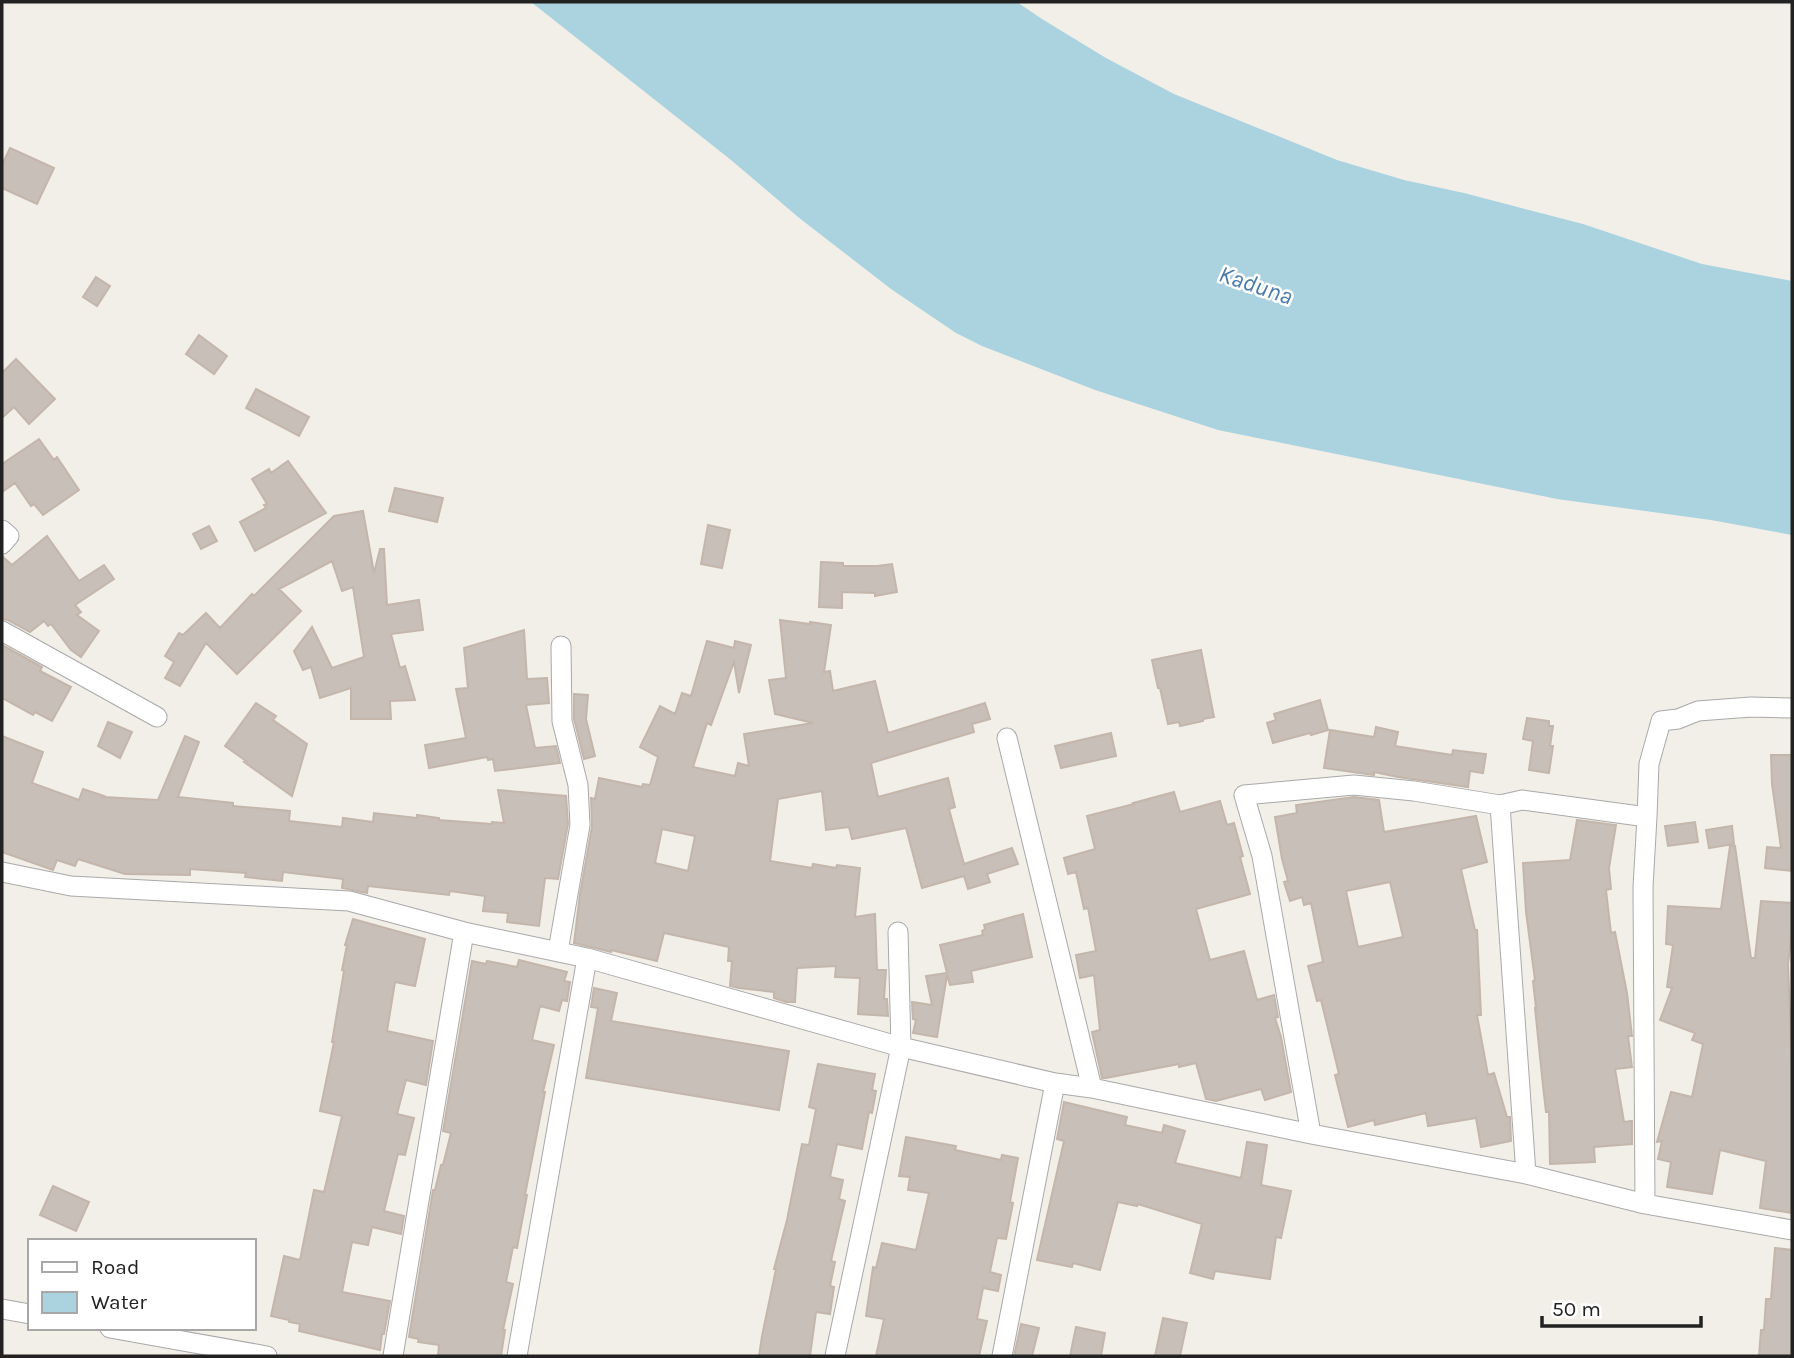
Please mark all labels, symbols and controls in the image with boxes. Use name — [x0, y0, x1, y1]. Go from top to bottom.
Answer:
water label: Kaduna — [1215, 259, 1297, 311]
legend — [28, 1239, 256, 1330]
text: Road — [91, 1255, 139, 1279]
scale bar — [1542, 1284, 1701, 1328]
text: Water — [91, 1290, 147, 1314]
text: 50 m — [1552, 1297, 1601, 1321]

